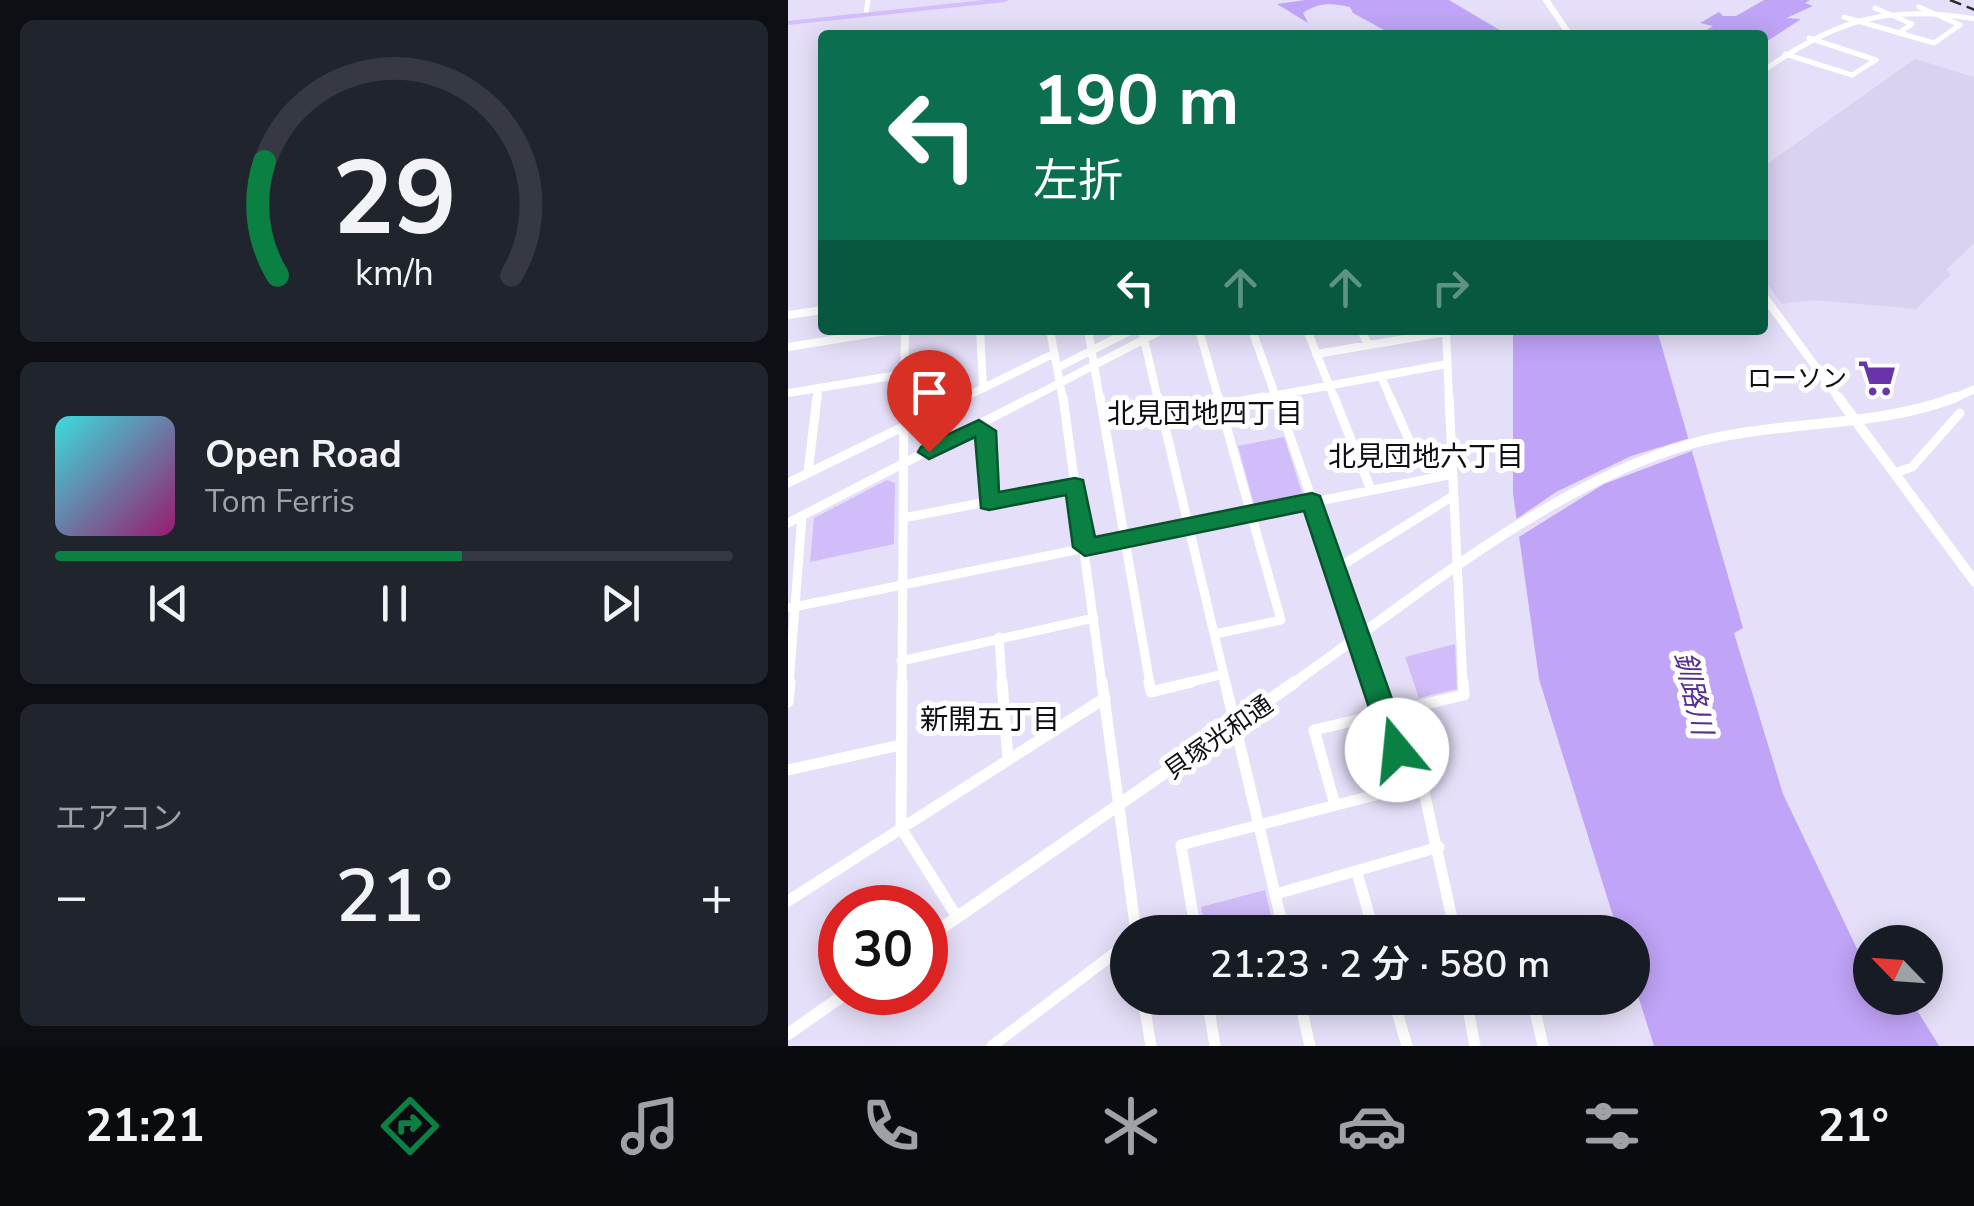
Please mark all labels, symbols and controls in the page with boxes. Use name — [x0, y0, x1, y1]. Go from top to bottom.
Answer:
text: 190 m — [1033, 53, 1239, 149]
icon: left — [868, 70, 998, 200]
text: 29 — [332, 128, 456, 270]
text: 左折 — [1033, 151, 1123, 212]
text: km/h — [355, 249, 433, 298]
icon: left — [1108, 260, 1163, 315]
icon: ahead — [1213, 260, 1268, 315]
icon: ahead — [1318, 260, 1373, 315]
icon: right — [1423, 260, 1478, 315]
pin — [887, 350, 972, 453]
supermarket icon: ローソン — [1856, 357, 1898, 399]
place label: ローソン — [1747, 362, 1847, 396]
icon: arrive — [902, 365, 957, 420]
district label: 北見団地四丁目 — [1107, 395, 1303, 433]
text: Open Road — [205, 429, 402, 480]
district label: 北見団地六丁目 — [1328, 438, 1524, 476]
text: Tom Ferris — [205, 480, 355, 523]
icon: previous — [141, 576, 196, 631]
icon: pause — [367, 576, 422, 631]
icon: next — [593, 576, 648, 631]
water label: 釧路川 — [1665, 648, 1722, 741]
street label: 貝塚光和通 — [1158, 688, 1280, 788]
position arrow — [1345, 698, 1449, 802]
district label: 新開五丁目 — [920, 701, 1060, 739]
text: エアコン — [55, 797, 183, 840]
text: 21° — [335, 845, 453, 947]
text: − — [55, 859, 88, 934]
text: + — [700, 859, 733, 934]
speed limit sign: 30 — [818, 885, 948, 1015]
north arrow — [1853, 925, 1943, 1015]
map controls — [1853, 925, 1943, 1015]
text: 21:23 · 2 分 · 580 m — [1210, 939, 1550, 990]
icon: directions — [375, 1091, 445, 1161]
icon: music — [615, 1091, 685, 1161]
icon: phone — [856, 1091, 926, 1161]
icon: climate — [1096, 1091, 1166, 1161]
icon: car — [1337, 1091, 1407, 1161]
icon: filters — [1577, 1091, 1647, 1161]
text: 21:21 — [85, 1096, 204, 1157]
text: 21° — [1818, 1096, 1889, 1157]

